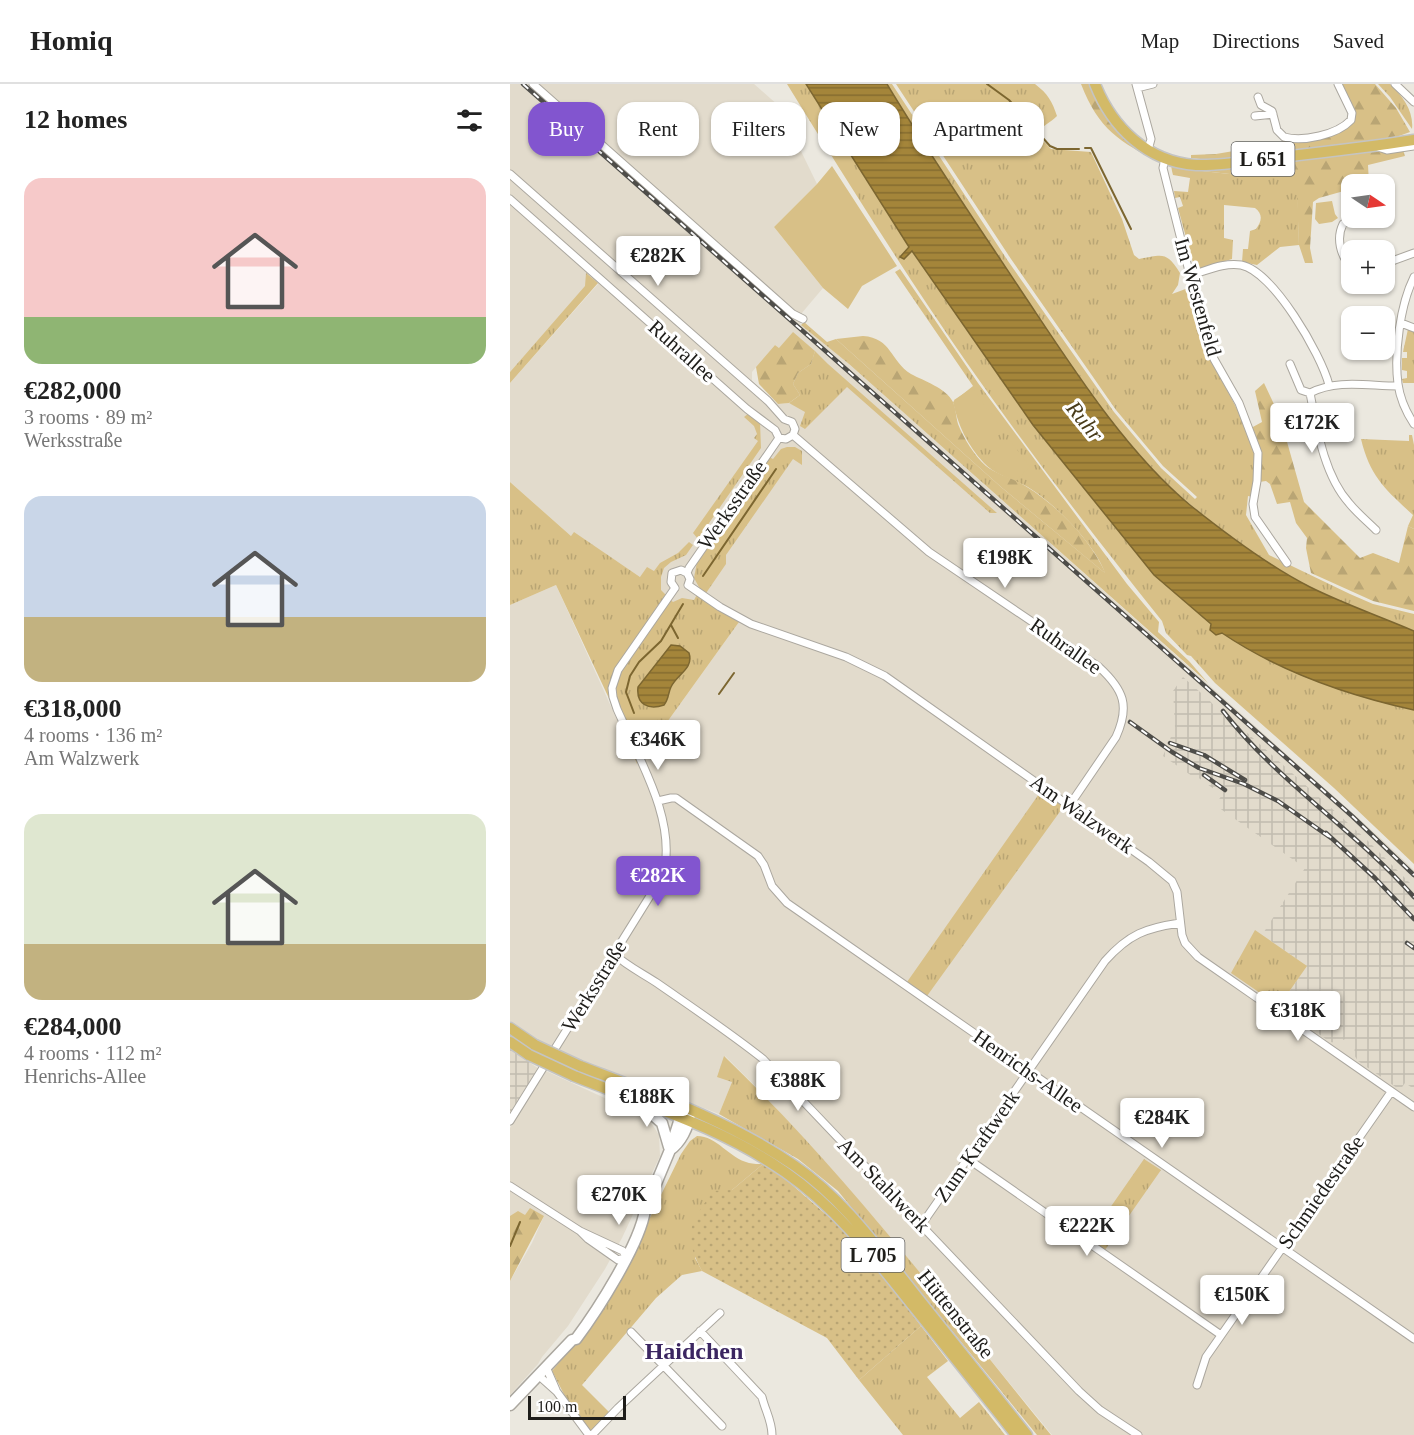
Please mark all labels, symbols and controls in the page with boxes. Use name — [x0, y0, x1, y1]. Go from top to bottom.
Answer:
text: Homiq — [30, 25, 112, 56]
text: Map — [1141, 29, 1179, 53]
text: Directions — [1212, 29, 1300, 53]
text: Saved — [1333, 29, 1384, 53]
chip: Buy — [528, 102, 605, 156]
chip: Rent — [617, 102, 699, 156]
chip: Filters — [711, 102, 806, 156]
chip: New — [818, 102, 900, 156]
chip: Apartment — [912, 102, 1044, 156]
icon: filters — [453, 104, 486, 137]
text: 12 homes — [24, 105, 127, 134]
road number: L 651 — [1232, 142, 1294, 176]
north arrow — [1341, 174, 1395, 228]
map controls — [1341, 174, 1395, 360]
icon: home — [201, 217, 309, 325]
street label: Im Westenfeld — [1170, 235, 1227, 359]
pin: €282K — [616, 236, 700, 287]
button: + — [1341, 240, 1395, 294]
text: €282K — [630, 244, 686, 266]
button: − — [1341, 306, 1395, 360]
street label: Ruhrallee — [644, 315, 720, 387]
text: €282,000 — [24, 376, 122, 405]
water label: Ruhr — [1061, 395, 1109, 446]
pin: €172K — [1270, 403, 1354, 454]
text: 3 rooms · 89 m² — [24, 406, 152, 428]
text: €172K — [1284, 411, 1340, 433]
text: Werksstraße — [24, 429, 122, 451]
street label: Werksstraße — [693, 456, 771, 554]
icon: home — [201, 535, 309, 643]
pin: €198K — [963, 538, 1047, 589]
text: €198K — [977, 546, 1033, 568]
street label: Ruhrallee — [1026, 613, 1106, 679]
text: €318,000 — [24, 694, 122, 723]
pin: €346K — [616, 720, 700, 771]
text: 4 rooms · 136 m² — [24, 724, 162, 746]
text: €346K — [630, 728, 686, 750]
text: Am Walzwerk — [24, 747, 139, 769]
street label: Am Walzwerk — [1026, 769, 1139, 859]
icon: home — [201, 853, 309, 961]
pin: €282K — [616, 856, 700, 907]
text: €282K — [630, 864, 686, 886]
street label: Werksstraße — [556, 936, 632, 1036]
pin: €318K — [1256, 991, 1340, 1042]
text: €318K — [1270, 999, 1326, 1021]
text: €284,000 — [24, 1012, 122, 1041]
street label: Henrichs-Allee — [969, 1024, 1087, 1118]
text: 4 rooms · 112 m² — [24, 1042, 161, 1064]
pin: €388K — [756, 1061, 840, 1112]
text: Henrichs-Allee — [24, 1065, 146, 1087]
text: €388K — [770, 1069, 826, 1091]
pin: €188K — [605, 1077, 689, 1128]
text: €188K — [619, 1085, 675, 1107]
street label: Zum Kraftwerk — [930, 1085, 1025, 1207]
pin: €284K — [1120, 1098, 1204, 1149]
text: €284K — [1134, 1106, 1190, 1128]
street label: Schmiedestraße — [1273, 1131, 1369, 1253]
street label: Am Stahlwerk — [833, 1133, 935, 1238]
pin: €270K — [577, 1175, 661, 1226]
text: €270K — [591, 1183, 647, 1205]
pin: €222K — [1045, 1206, 1129, 1257]
text: €222K — [1059, 1214, 1115, 1236]
road number: L 705 — [842, 1238, 904, 1272]
street label: Hüttenstraße — [913, 1265, 999, 1363]
pin: €150K — [1200, 1275, 1284, 1326]
text: €150K — [1214, 1283, 1270, 1305]
district label: Haidchen — [645, 1338, 743, 1364]
scale bar — [528, 1393, 626, 1420]
text: 100 m — [537, 1398, 577, 1415]

